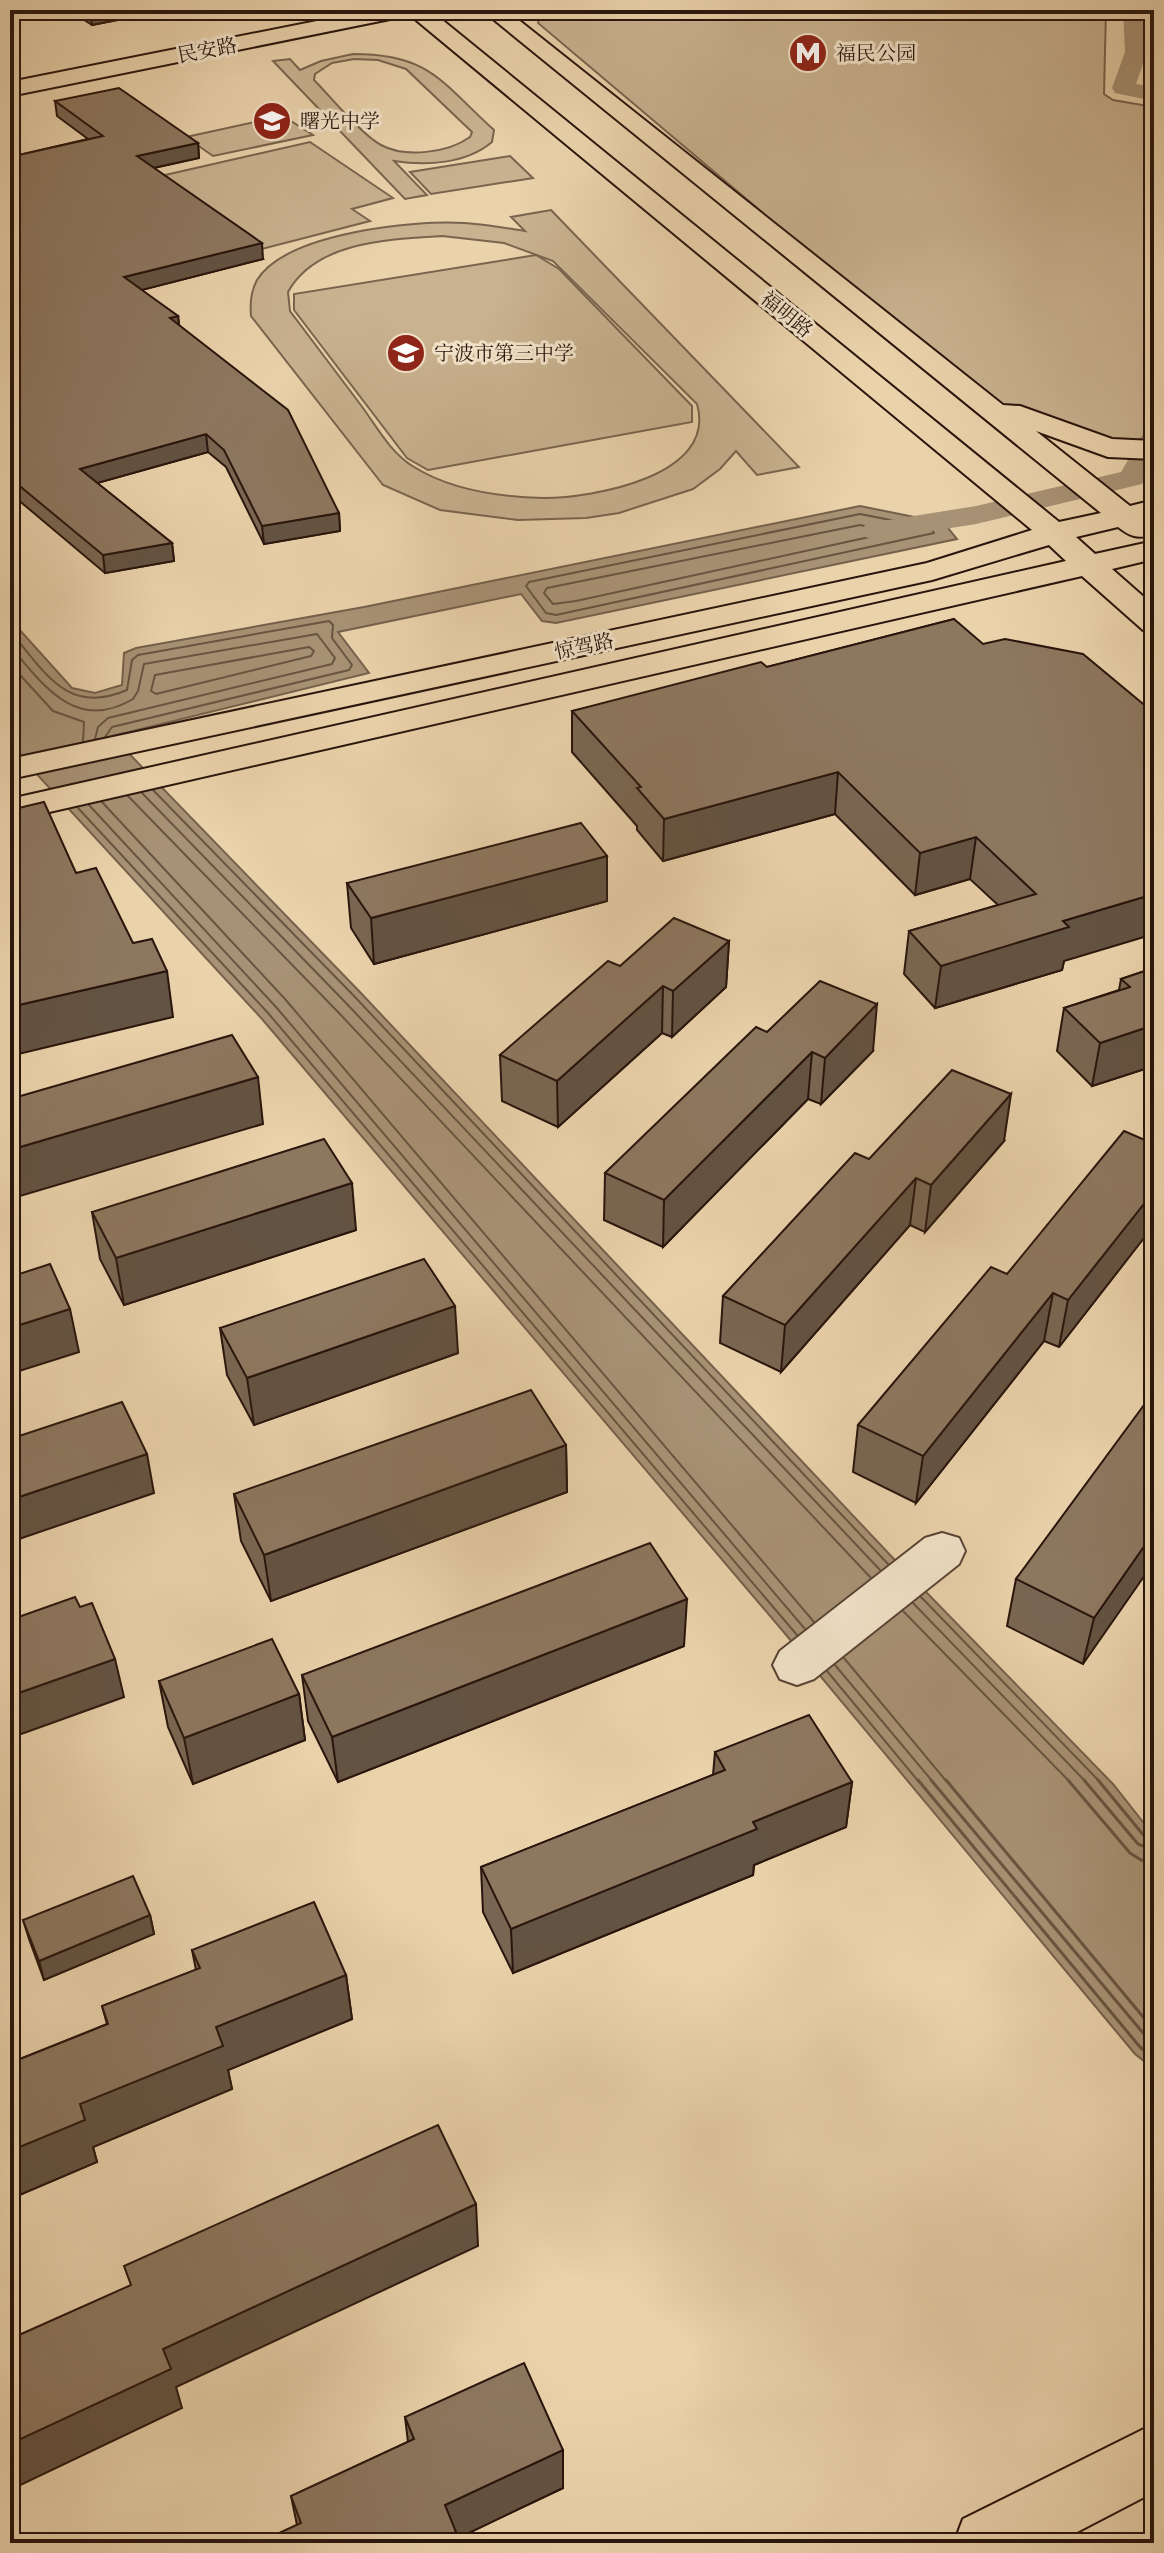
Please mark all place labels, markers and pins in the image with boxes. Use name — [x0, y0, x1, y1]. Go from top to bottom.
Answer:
metro station icon: 福民公园 — [787, 32, 829, 74]
place label: 福民公园 — [836, 43, 916, 65]
school or university icon: 曙光中学 — [251, 100, 293, 142]
place label: 曙光中学 — [300, 111, 380, 133]
school or university icon: 宁波市第三中学 — [385, 332, 427, 374]
place label: 宁波市第三中学 — [434, 343, 574, 365]

